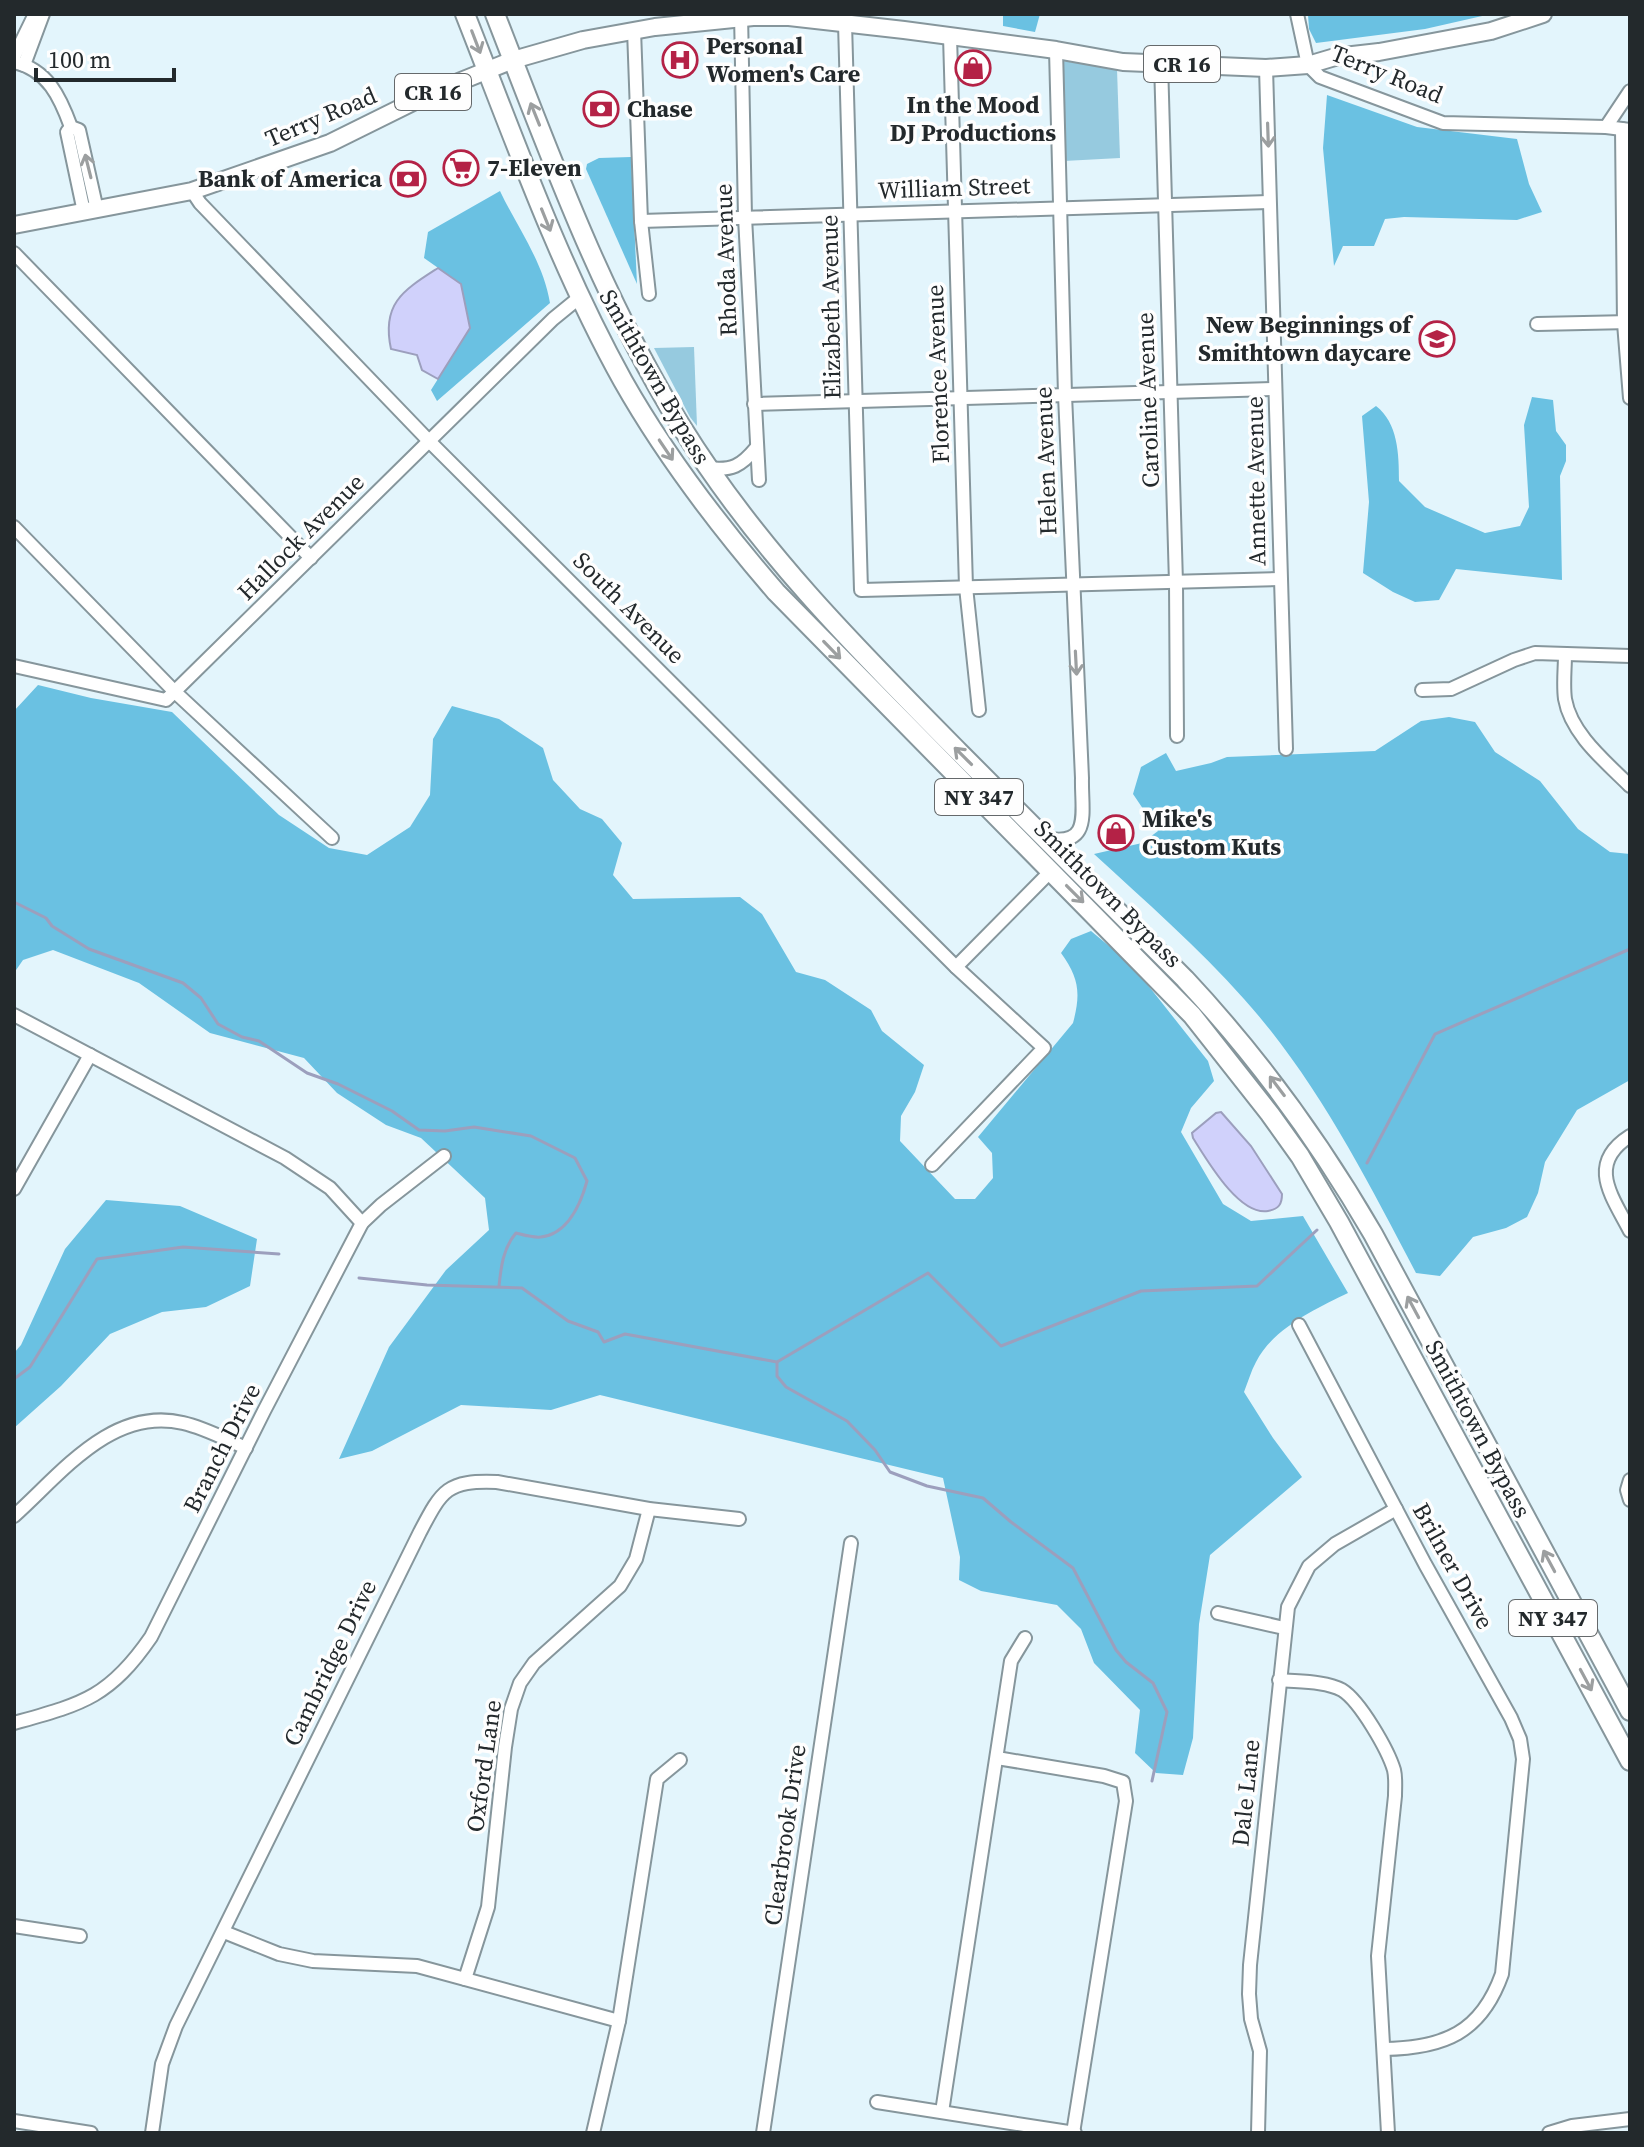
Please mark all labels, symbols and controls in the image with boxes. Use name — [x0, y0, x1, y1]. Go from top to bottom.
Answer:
one-way arrow — [469, 29, 484, 54]
place label: Personal Women's Care — [706, 29, 860, 90]
scale bar — [36, 32, 174, 82]
street label: Terry Road — [1326, 36, 1448, 111]
hospital icon: Personal Women's Care — [661, 41, 699, 79]
text: 100 m — [48, 43, 111, 76]
road number: CR 16 — [1144, 46, 1220, 82]
shop icon: In the Mood DJ Productions — [954, 49, 992, 87]
road number: CR 16 — [395, 74, 471, 110]
street label: Terry Road — [260, 78, 382, 155]
place label: In the Mood DJ Productions — [890, 88, 1056, 149]
bank icon: Chase — [582, 90, 620, 128]
place label: Chase — [627, 92, 693, 125]
one-way arrow — [527, 102, 541, 127]
one-way arrow — [1260, 121, 1275, 148]
supermarket icon: 7-Eleven — [442, 149, 480, 187]
place label: 7-Eleven — [487, 151, 582, 184]
one-way arrow — [80, 154, 95, 179]
bank icon: Bank of America — [389, 160, 427, 198]
place label: Bank of America — [198, 162, 382, 195]
street label: William Street — [877, 168, 1031, 207]
street label: Rhoda Avenue — [706, 183, 745, 337]
one-way arrow — [539, 207, 554, 232]
street label: Elizabeth Avenue — [812, 214, 849, 400]
street label: Smithtown Bypass — [592, 283, 719, 470]
street label: Florence Avenue — [918, 284, 957, 464]
place label: New Beginnings of Smithtown daycare — [1198, 308, 1414, 369]
street label: Caroline Avenue — [1128, 312, 1167, 488]
school or university icon: New Beginnings of Smithtown daycare — [1418, 320, 1456, 358]
street label: Helen Avenue — [1026, 386, 1065, 536]
street label: Annette Avenue — [1238, 396, 1273, 566]
one-way arrow — [658, 439, 674, 461]
street label: Hallock Avenue — [230, 466, 371, 607]
street label: South Avenue — [566, 544, 693, 671]
one-way arrow — [822, 640, 841, 659]
one-way arrow — [1068, 649, 1083, 676]
one-way arrow — [953, 746, 973, 765]
road number: NY 347 — [935, 779, 1023, 815]
place label: Mike's Custom Kuts — [1142, 802, 1281, 863]
street label: Smithtown Bypass — [1027, 812, 1190, 975]
shop icon: Mike's Custom Kuts — [1097, 814, 1135, 852]
one-way arrow — [1065, 884, 1084, 904]
one-way arrow — [1268, 1076, 1285, 1097]
one-way arrow — [1404, 1296, 1420, 1319]
street label: Smithtown Bypass — [1418, 1334, 1539, 1523]
street label: Branch Drive — [175, 1377, 268, 1518]
street label: Brilner Drive — [1405, 1497, 1502, 1635]
one-way arrow — [1541, 1549, 1556, 1573]
street label: Cambridge Drive — [275, 1574, 384, 1751]
road number: NY 347 — [1509, 1600, 1597, 1636]
one-way arrow — [1578, 1668, 1594, 1691]
street label: Oxford Lane — [458, 1698, 509, 1834]
street label: Dale Lane — [1223, 1738, 1268, 1848]
street label: Clearbrook Drive — [755, 1742, 814, 1928]

